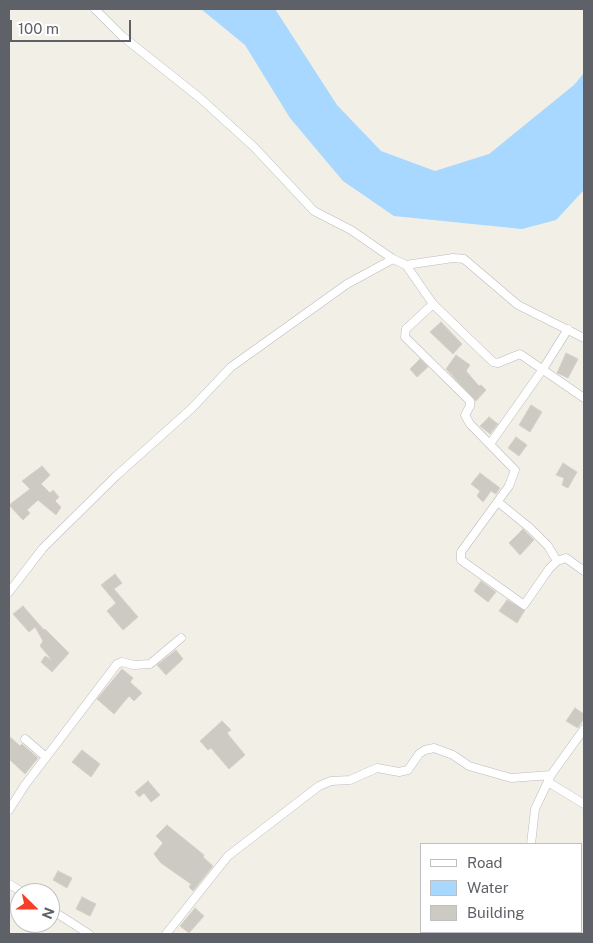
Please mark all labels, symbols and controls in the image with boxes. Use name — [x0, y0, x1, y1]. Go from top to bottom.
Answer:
scale bar — [12, 10, 134, 42]
text: 100 m — [18, 20, 59, 37]
legend — [420, 843, 583, 933]
text: Road — [467, 854, 503, 871]
text: Water — [467, 879, 509, 896]
north arrow — [10, 883, 60, 933]
text: Building — [467, 904, 525, 921]
text: N — [39, 905, 57, 921]

